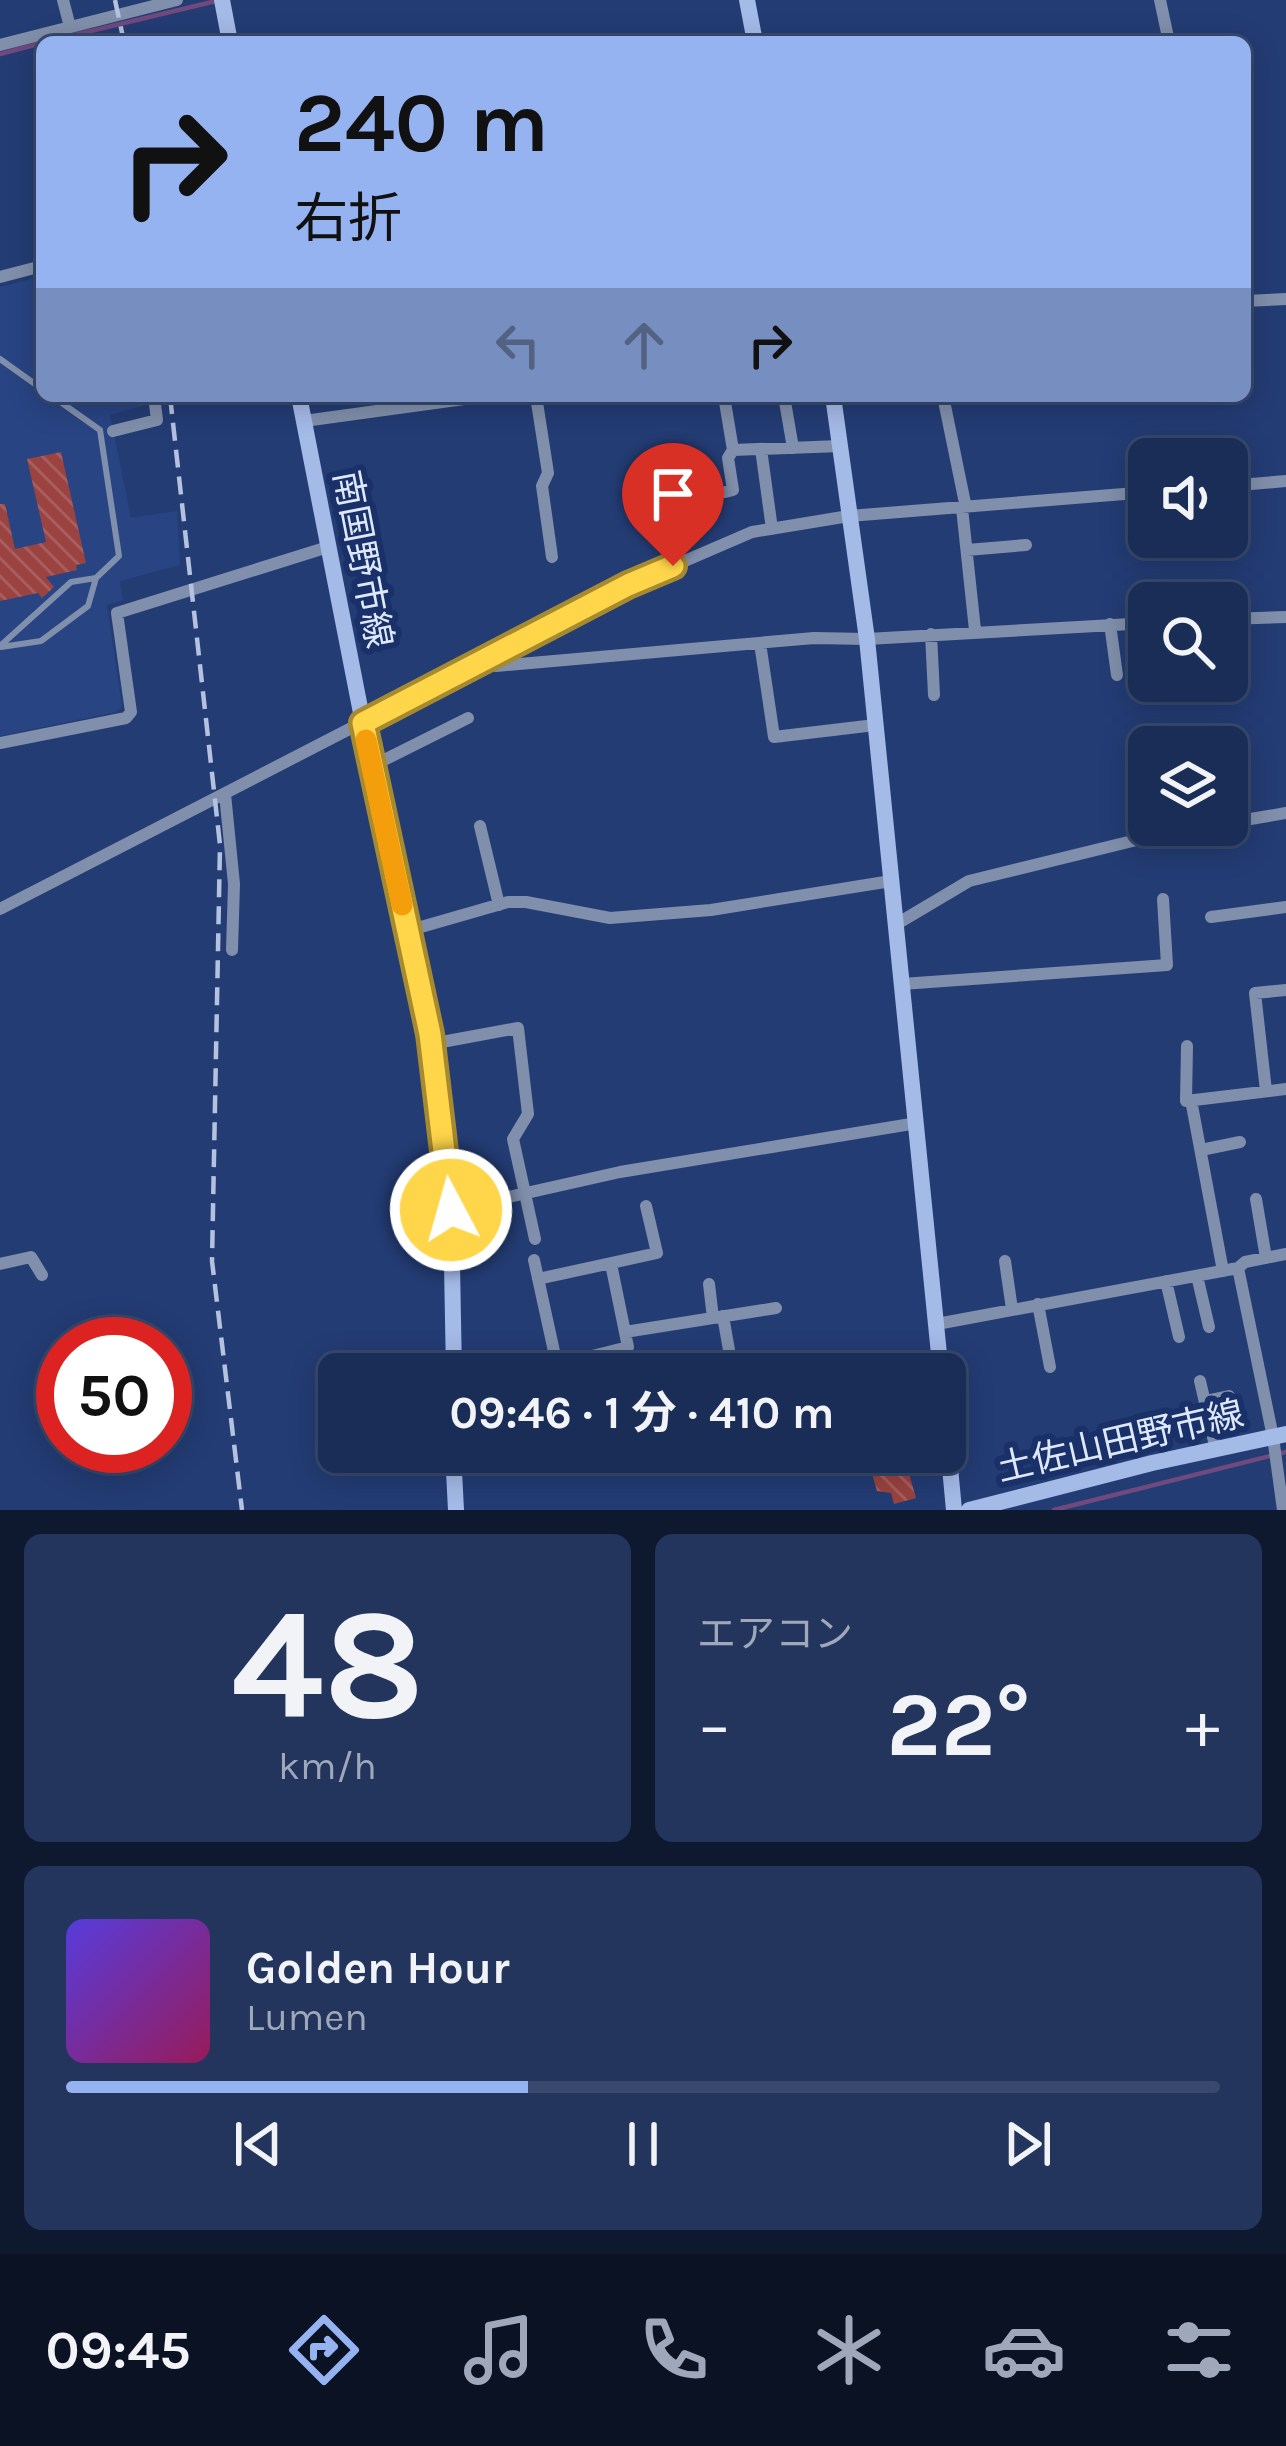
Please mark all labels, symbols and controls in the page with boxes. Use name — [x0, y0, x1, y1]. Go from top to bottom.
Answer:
text: 240 m — [294, 74, 549, 172]
icon: right — [96, 84, 252, 240]
text: 右折 — [294, 187, 402, 251]
icon: left — [485, 312, 551, 378]
icon: ahead — [611, 312, 677, 378]
icon: right — [737, 312, 803, 378]
map controls — [1128, 438, 1248, 846]
button: sound — [1128, 438, 1248, 558]
pin — [622, 443, 724, 566]
icon: arrive — [640, 461, 706, 527]
street label: 南国野市線 — [325, 467, 401, 652]
button: search — [1128, 582, 1248, 702]
button: layers — [1128, 726, 1248, 846]
position arrow — [388, 1147, 514, 1273]
speed limit sign: 50 — [36, 1317, 192, 1473]
text: 09:46 · 1 分 · 410 m — [450, 1387, 834, 1439]
street label: 土佐山田野市線 — [993, 1392, 1248, 1490]
text: 48 — [231, 1574, 424, 1756]
text: エアコン — [697, 1611, 853, 1657]
text: 22° — [887, 1672, 1030, 1778]
text: − — [697, 1686, 732, 1764]
text: + — [1185, 1686, 1220, 1764]
text: km/h — [278, 1743, 377, 1789]
text: Golden Hour — [246, 1942, 510, 1994]
text: Lumen — [246, 1994, 368, 2040]
icon: previous — [225, 2111, 291, 2177]
icon: pause — [610, 2111, 676, 2177]
icon: next — [995, 2111, 1061, 2177]
icon: directions — [282, 2308, 366, 2392]
icon: music — [457, 2308, 541, 2392]
icon: phone — [632, 2308, 716, 2392]
icon: climate — [807, 2308, 891, 2392]
icon: car — [982, 2308, 1066, 2392]
icon: filters — [1157, 2308, 1241, 2392]
text: 09:45 — [45, 2318, 191, 2382]

